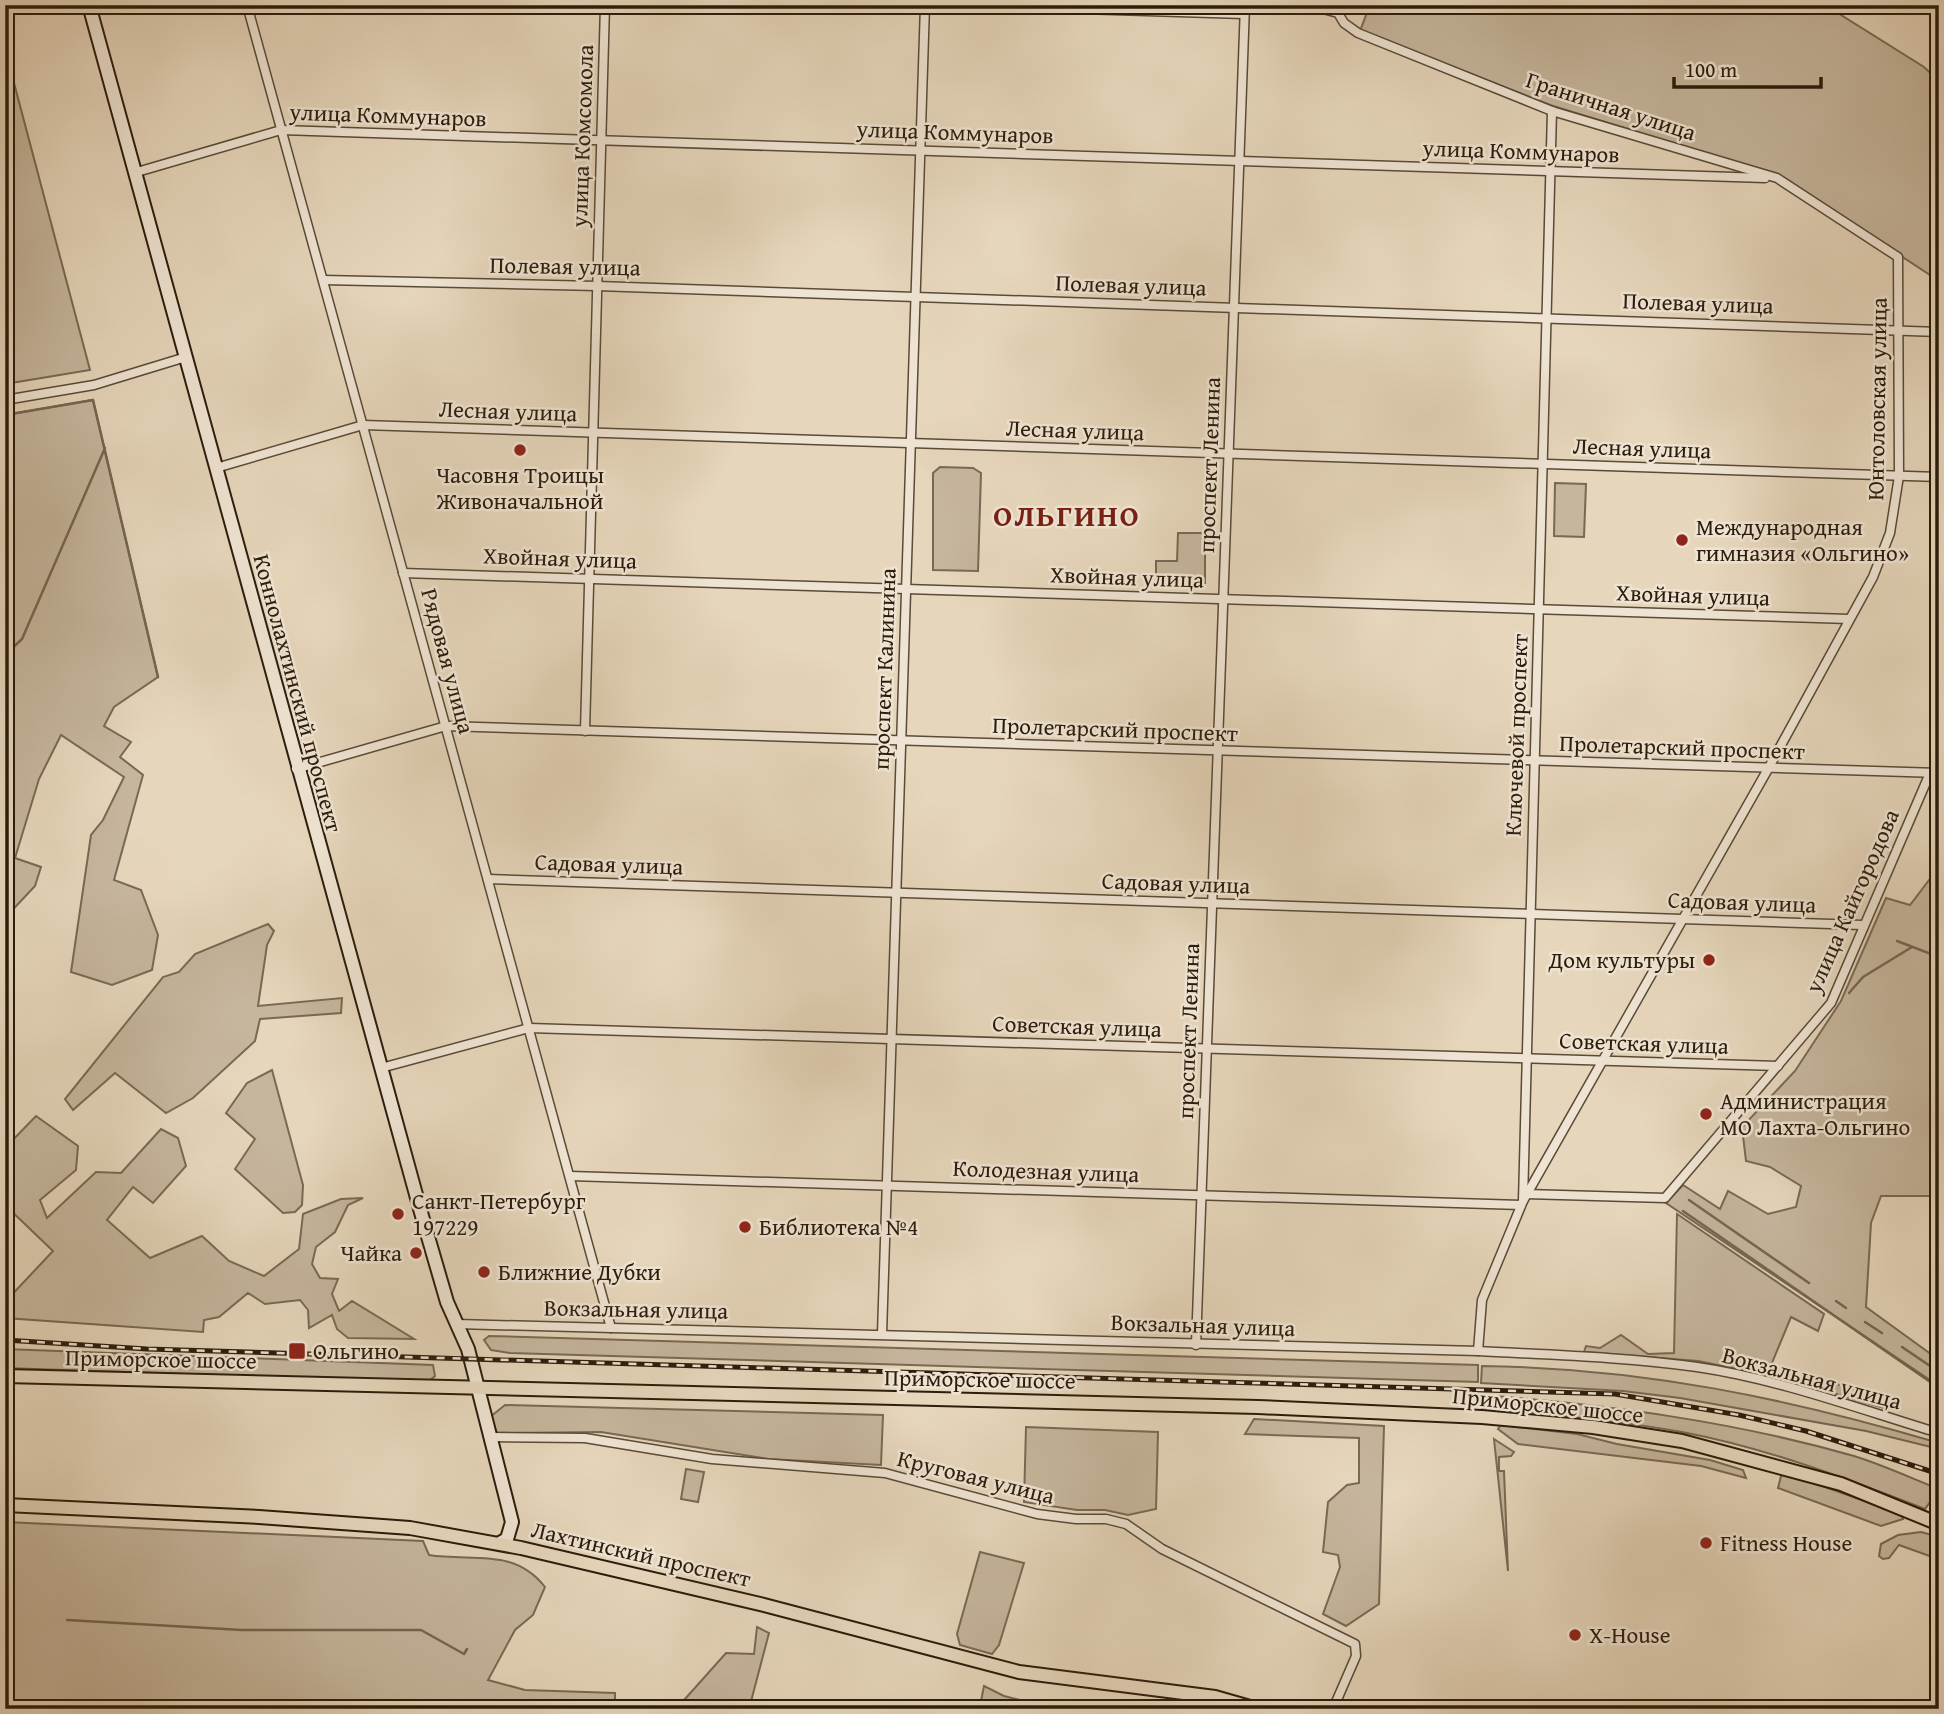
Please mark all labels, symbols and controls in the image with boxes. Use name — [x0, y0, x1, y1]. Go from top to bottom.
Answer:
street label: улица Комсомола — [562, 44, 601, 229]
scale bar — [1674, 46, 1822, 90]
text: 100 m — [1685, 54, 1737, 85]
street label: Граничная улица — [1522, 62, 1700, 149]
street label: улица Коммунаров — [288, 95, 487, 134]
street label: улица Коммунаров — [855, 112, 1054, 151]
street label: улица Коммунаров — [1421, 131, 1620, 170]
street label: Полевая улица — [489, 248, 641, 283]
street label: Полевая улица — [1055, 265, 1207, 304]
street label: Полевая улица — [1622, 283, 1774, 322]
street label: Юнтоловская улица — [1858, 297, 1895, 501]
street label: проспект Ленина — [1189, 376, 1228, 554]
street label: Лесная улица — [438, 392, 578, 429]
street label: Лесная улица — [1005, 411, 1145, 448]
street label: Лесная улица — [1572, 429, 1712, 466]
marker: Часовня Троицы Живоначальной — [512, 442, 528, 458]
place label: Часовня Троицы Живоначальной — [436, 458, 604, 517]
district label: ОЛЬГИНО — [993, 493, 1141, 537]
place label: Международная гимназия «Ольгино» — [1696, 510, 1909, 569]
marker: Международная гимназия «Ольгино» — [1674, 532, 1690, 548]
street label: Хвойная улица — [482, 538, 638, 577]
street label: Коннолахтинский проспект — [245, 550, 352, 836]
street label: Хвойная улица — [1049, 557, 1205, 596]
street label: проспект Калинина — [863, 567, 904, 771]
street label: Хвойная улица — [1615, 575, 1771, 614]
street label: Рядовая улица — [413, 585, 484, 737]
street label: Ключевой проспект — [1495, 633, 1536, 837]
street label: Пролетарский проспект — [992, 708, 1238, 749]
street label: Пролетарский проспект — [1559, 726, 1805, 767]
street label: улица Кайгородова — [1796, 804, 1907, 999]
street label: Садовая улица — [534, 844, 684, 883]
street label: Садовая улица — [1101, 863, 1251, 902]
street label: Садовая улица — [1667, 882, 1817, 921]
street label: проспект Ленина — [1168, 942, 1207, 1120]
place label: Дом культуры — [1547, 943, 1695, 976]
marker: Дом культуры — [1701, 952, 1717, 968]
street label: Советская улица — [992, 1006, 1162, 1045]
street label: Советская улица — [1559, 1023, 1729, 1062]
place label: Администрация МО Лахта-Ольгино — [1720, 1084, 1910, 1143]
marker: Администрация МО Лахта-Ольгино — [1698, 1106, 1714, 1122]
street label: Колодезная улица — [952, 1151, 1140, 1190]
place label: Санкт-Петербург 197229 — [412, 1184, 586, 1243]
marker: Санкт-Петербург 197229 — [390, 1206, 406, 1222]
place label: Библиотека №4 — [759, 1210, 918, 1243]
marker: Библиотека №4 — [737, 1219, 753, 1235]
place label: Чайка — [340, 1236, 402, 1269]
marker: Чайка — [408, 1245, 424, 1261]
place label: Ближние Дубки — [498, 1255, 661, 1288]
marker: Ближние Дубки — [476, 1264, 492, 1280]
street label: Вокзальная улица — [544, 1290, 729, 1327]
street label: Вокзальная улица — [1110, 1305, 1296, 1344]
place label: Ольгино — [313, 1334, 399, 1367]
street label: Вокзальная улица — [1719, 1338, 1905, 1417]
street label: Приморское шоссе — [65, 1340, 257, 1377]
marker: Ольгино — [287, 1341, 307, 1361]
street label: Приморское шоссе — [884, 1360, 1076, 1397]
street label: Приморское шоссе — [1451, 1378, 1645, 1431]
street label: Круговая улица — [894, 1441, 1058, 1512]
street label: Лахтинский проспект — [528, 1512, 754, 1595]
place label: Fitness House — [1720, 1526, 1852, 1559]
marker: Fitness House — [1698, 1535, 1714, 1551]
place label: X-House — [1589, 1618, 1671, 1651]
marker: X-House — [1567, 1627, 1583, 1643]

